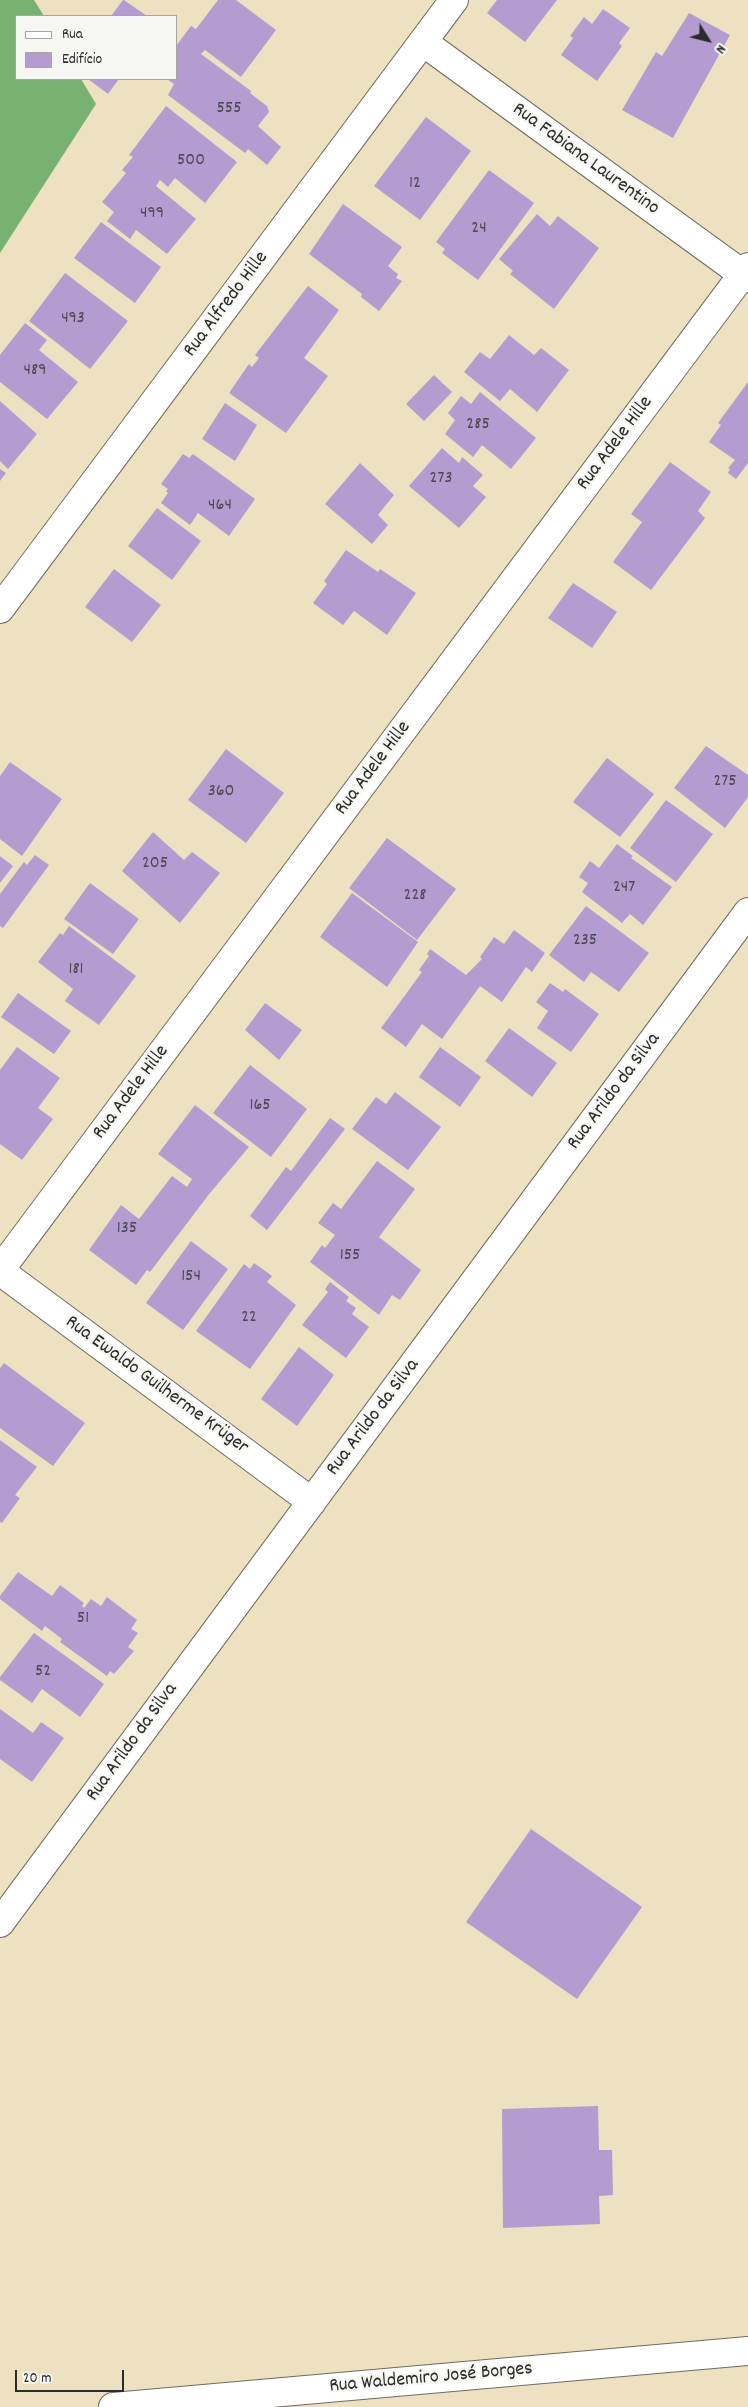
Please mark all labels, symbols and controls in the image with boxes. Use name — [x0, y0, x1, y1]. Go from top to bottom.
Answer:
legend — [15, 15, 178, 80]
north arrow — [683, 15, 733, 65]
text: Rua — [62, 24, 83, 46]
text: N — [710, 40, 730, 57]
text: Edifício — [62, 49, 102, 71]
street label: Rua Fabiana Laurentino — [507, 98, 663, 222]
house number: 555 — [216, 99, 242, 121]
house number: 500 — [177, 151, 205, 173]
house number: 12 — [409, 174, 421, 196]
house number: 499 — [140, 204, 164, 226]
house number: 24 — [471, 219, 487, 241]
street label: Rua Alfredo Hille — [179, 247, 275, 363]
house number: 493 — [61, 309, 85, 331]
house number: 489 — [24, 361, 46, 383]
street label: Rua Adele Hille — [573, 392, 659, 496]
house number: 285 — [466, 415, 490, 437]
house number: 273 — [430, 469, 452, 491]
house number: 464 — [208, 496, 232, 518]
street label: Rua Adele Hille — [331, 717, 417, 821]
house number: 275 — [713, 772, 737, 794]
house number: 360 — [208, 782, 234, 804]
house number: 205 — [142, 854, 168, 876]
house number: 247 — [613, 878, 635, 900]
house number: 228 — [404, 886, 426, 908]
house number: 235 — [573, 931, 597, 953]
house number: 181 — [68, 960, 84, 982]
street label: Rua Arildo da Silva — [563, 1029, 667, 1155]
street label: Rua Adele Hille — [89, 1041, 175, 1145]
house number: 165 — [249, 1096, 271, 1118]
house number: 135 — [117, 1219, 137, 1241]
house number: 155 — [340, 1246, 360, 1268]
house number: 154 — [181, 1267, 201, 1289]
house number: 22 — [241, 1308, 257, 1330]
street label: Rua Ewaldo Guilherme Krüger — [59, 1311, 253, 1461]
street label: Rua Arildo da Silva — [322, 1355, 426, 1481]
house number: 51 — [77, 1609, 89, 1631]
house number: 52 — [35, 1662, 51, 1684]
street label: Rua Arildo da Silva — [82, 1679, 184, 1807]
street label: Rua Waldemiro José Borges — [328, 2358, 534, 2400]
scale bar — [18, 2360, 126, 2392]
text: 20 m — [23, 2368, 51, 2390]

